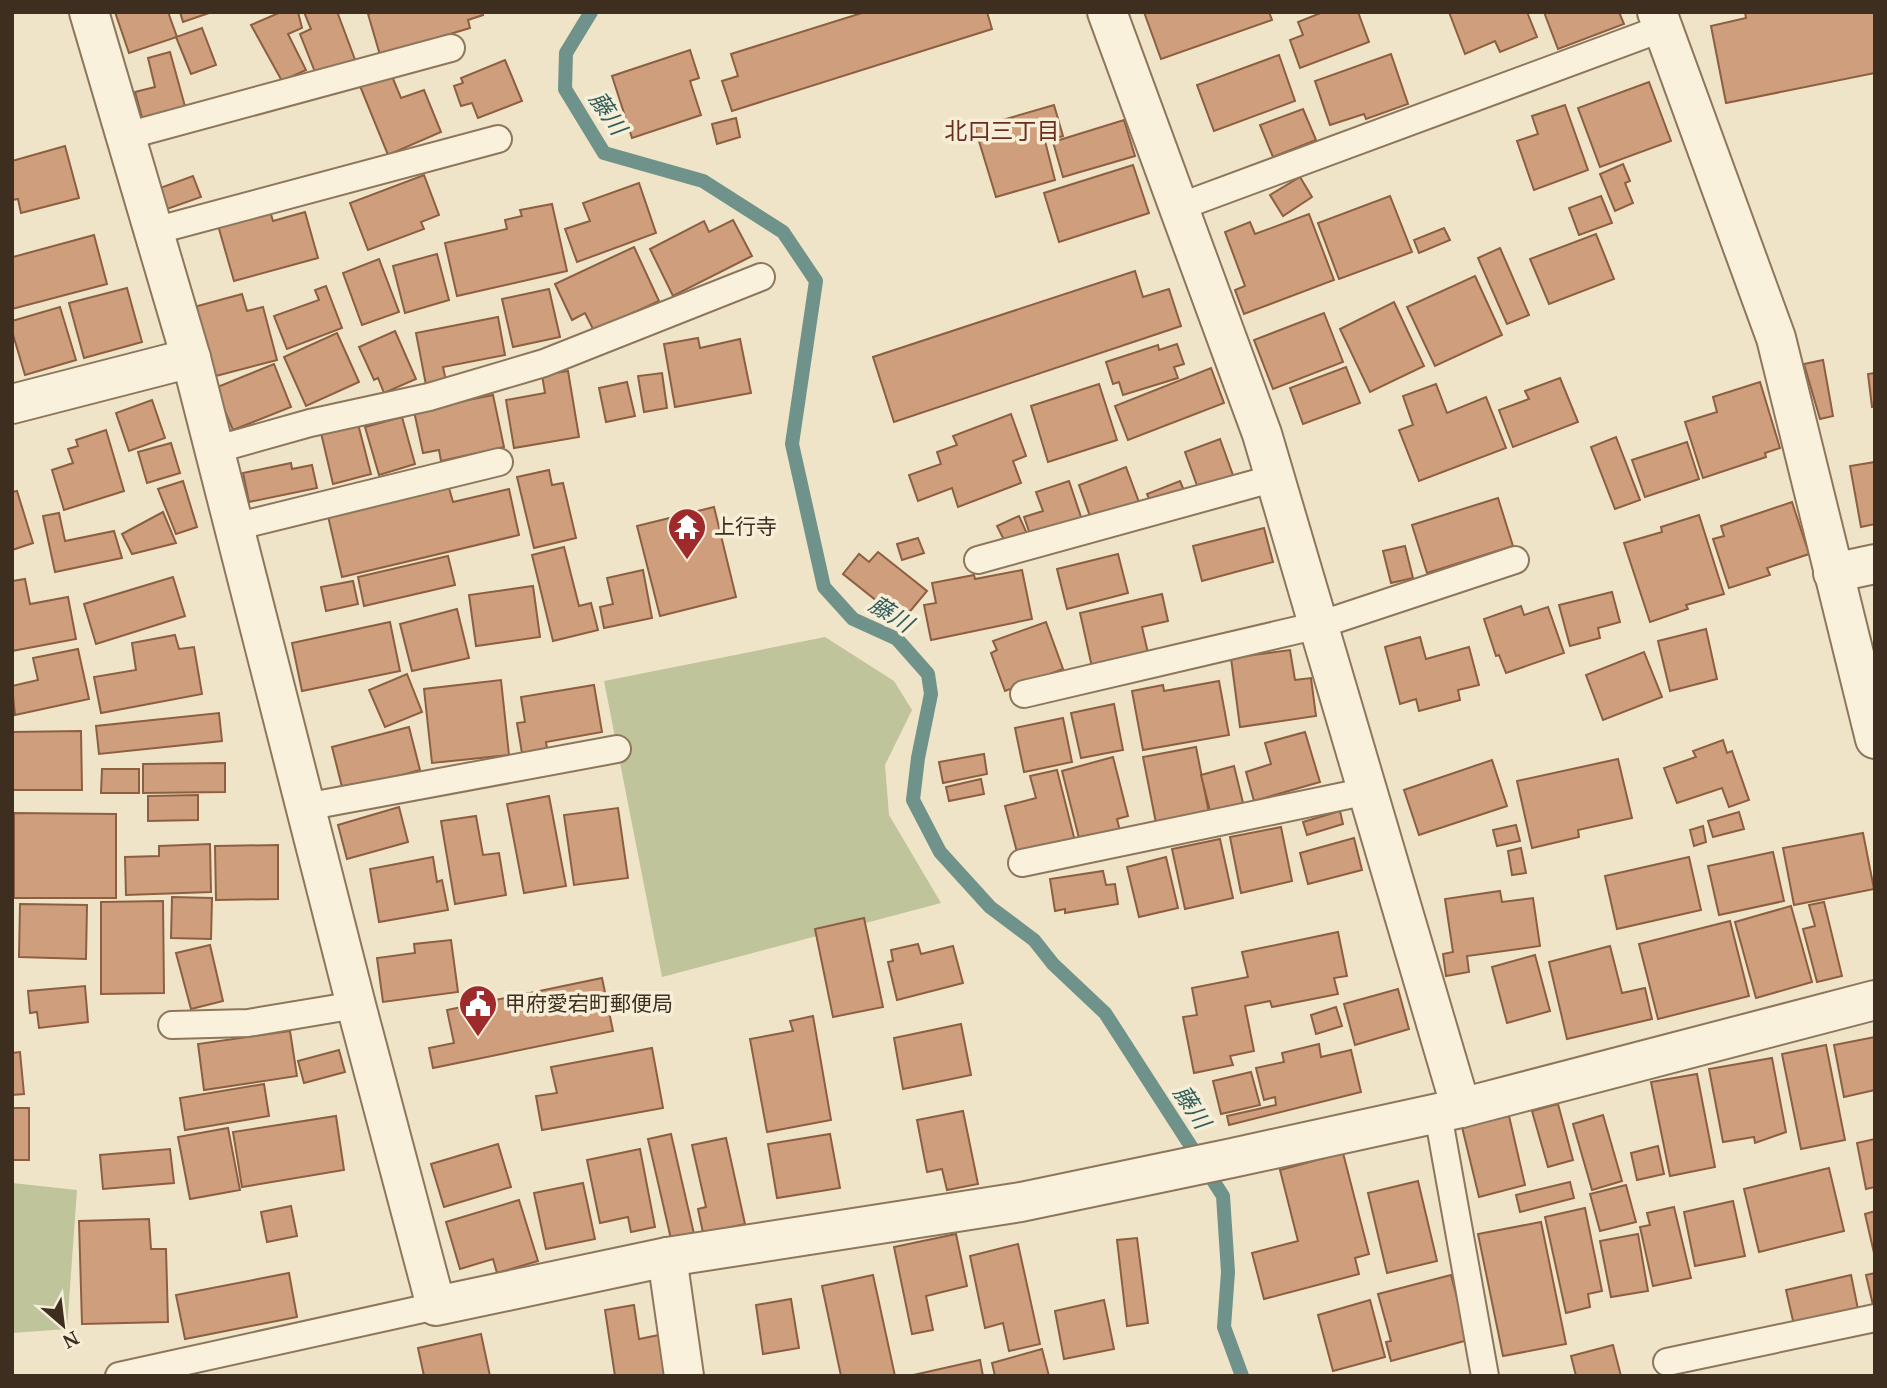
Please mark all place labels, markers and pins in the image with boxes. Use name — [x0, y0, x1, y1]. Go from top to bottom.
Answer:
temple icon: 上行寺 — [666, 506, 708, 561]
place label: 上行寺 — [714, 512, 777, 540]
public building icon: 甲府愛宕町郵便局 — [457, 983, 499, 1038]
place label: 甲府愛宕町郵便局 — [505, 989, 673, 1017]

